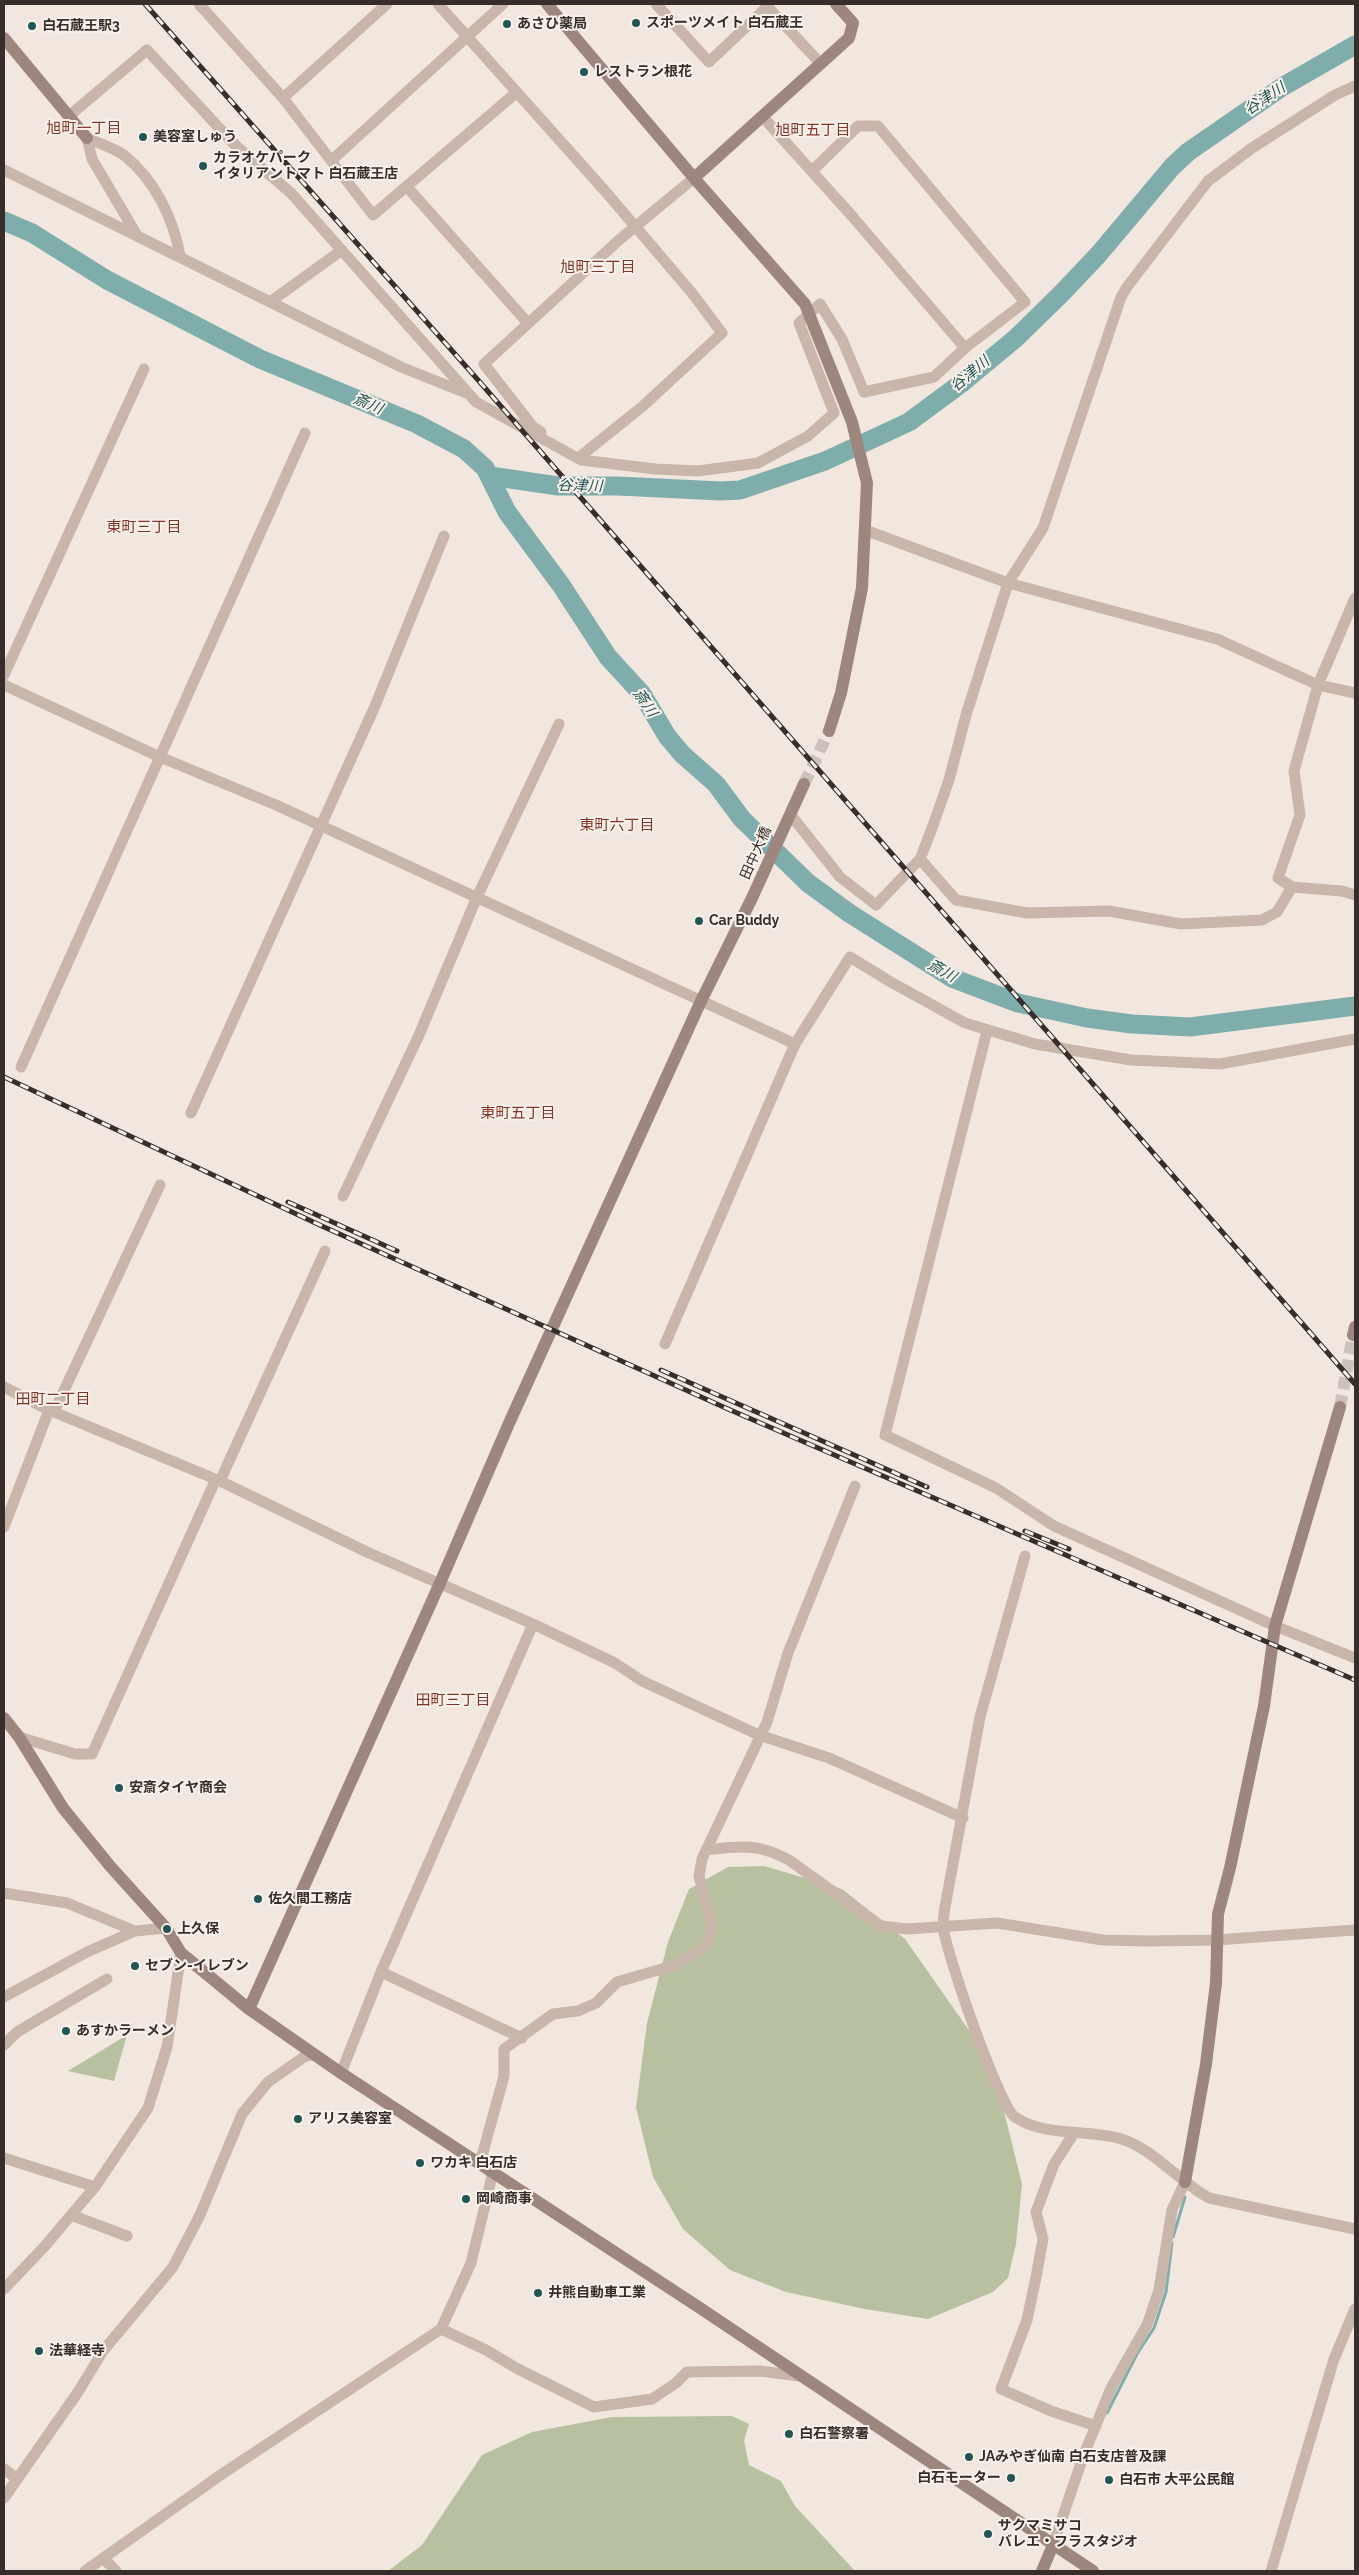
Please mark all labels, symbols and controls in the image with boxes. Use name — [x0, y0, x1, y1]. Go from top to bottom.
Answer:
place label: スポーツメイト 白石蔵王 — [646, 15, 803, 31]
place label: あさひ薬局 — [517, 16, 587, 32]
marker: スポーツメイト 白石蔵王 — [630, 17, 642, 29]
place label: 白石蔵王駅3 — [42, 18, 120, 34]
marker: あさひ薬局 — [501, 18, 513, 30]
marker: 白石蔵王駅3 — [26, 20, 38, 32]
place label: レストラン根花 — [594, 64, 692, 80]
marker: レストラン根花 — [578, 66, 590, 78]
water label: 谷津川 — [1241, 79, 1289, 119]
district label: 旭町一丁目 — [47, 119, 121, 137]
district label: 旭町五丁目 — [776, 121, 850, 139]
place label: 美容室しゅう — [153, 129, 237, 145]
marker: 美容室しゅう — [137, 131, 149, 143]
place label: カラオケパーク イタリアントマト 白石蔵王店 — [213, 150, 398, 182]
marker: カラオケパーク イタリアントマト 白石蔵王店 — [197, 160, 209, 172]
district label: 旭町三丁目 — [561, 258, 635, 276]
water label: 谷津川 — [947, 353, 993, 395]
water label: 斎川 — [351, 390, 385, 418]
water label: 谷津川 — [557, 476, 603, 496]
district label: 東町三丁目 — [107, 518, 181, 536]
water label: 斎川 — [629, 686, 661, 720]
district label: 東町六丁目 — [580, 816, 654, 834]
street label: 田中大橋 — [737, 824, 775, 882]
place label: Car Buddy — [709, 913, 779, 929]
marker: Car Buddy — [693, 915, 705, 927]
water label: 斎川 — [925, 956, 959, 986]
district label: 東町五丁目 — [481, 1104, 555, 1122]
district label: 田町二丁目 — [16, 1390, 90, 1408]
district label: 田町三丁目 — [416, 1691, 490, 1709]
place label: 安斎タイヤ商会 — [129, 1780, 227, 1796]
marker: 安斎タイヤ商会 — [113, 1782, 125, 1794]
place label: 佐久間工務店 — [268, 1891, 352, 1907]
marker: 佐久間工務店 — [252, 1893, 264, 1905]
place label: 上久保 — [177, 1921, 219, 1937]
marker: 上久保 — [161, 1923, 173, 1935]
place label: セブン-イレブン — [145, 1958, 249, 1974]
marker: セブン-イレブン — [129, 1960, 141, 1972]
place label: あすかラーメン — [76, 2023, 174, 2039]
marker: あすかラーメン — [60, 2025, 72, 2037]
place label: アリス美容室 — [308, 2111, 392, 2127]
marker: アリス美容室 — [292, 2113, 304, 2125]
place label: ワカキ 白石店 — [430, 2155, 517, 2171]
marker: ワカキ 白石店 — [414, 2157, 426, 2169]
place label: 岡崎商事 — [476, 2191, 532, 2207]
marker: 岡崎商事 — [460, 2193, 472, 2205]
place label: 井熊自動車工業 — [548, 2285, 646, 2301]
marker: 井熊自動車工業 — [532, 2287, 544, 2299]
place label: 法華経寺 — [49, 2343, 105, 2359]
marker: 法華経寺 — [33, 2345, 45, 2357]
place label: 白石警察署 — [799, 2426, 869, 2442]
marker: 白石警察署 — [783, 2428, 795, 2440]
place label: JAみやぎ仙南 白石支店普及課 — [979, 2449, 1166, 2465]
marker: JAみやぎ仙南 白石支店普及課 — [963, 2451, 975, 2463]
place label: 白石モーター — [917, 2470, 1001, 2486]
marker: 白石モーター — [1005, 2472, 1017, 2484]
place label: 白石市 大平公民館 — [1119, 2472, 1234, 2488]
marker: 白石市 大平公民館 — [1103, 2474, 1115, 2486]
place label: サクマミサコ バレエ・フラスタジオ — [998, 2518, 1138, 2550]
marker: サクマミサコ バレエ・フラスタジオ — [982, 2528, 994, 2540]

